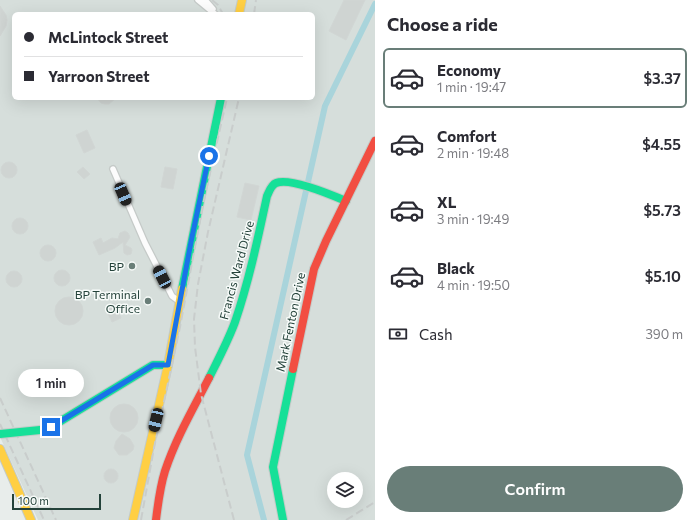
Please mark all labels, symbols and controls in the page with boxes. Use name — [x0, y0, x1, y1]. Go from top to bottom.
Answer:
text: Choose a ride — [387, 13, 498, 35]
text: McLintock Street — [48, 28, 168, 46]
icon: car — [389, 60, 425, 96]
text: Economy — [437, 61, 501, 79]
text: Yarroon Street — [48, 67, 150, 85]
text: $3.37 — [643, 69, 681, 87]
text: 1 min · 19:47 — [437, 79, 506, 95]
icon: car — [389, 126, 425, 162]
text: Comfort — [437, 127, 497, 145]
text: $4.55 — [642, 135, 681, 153]
text: 2 min · 19:48 — [437, 145, 509, 161]
route start — [200, 147, 218, 165]
car — [113, 181, 133, 207]
icon: car — [389, 192, 425, 228]
text: XL — [437, 193, 456, 211]
text: $5.73 — [643, 201, 681, 219]
text: 3 min · 19:49 — [437, 211, 509, 227]
street label: Francis Ward Drive — [216, 219, 256, 321]
icon: car — [389, 258, 425, 294]
place label: BP — [109, 259, 124, 273]
text: Black — [437, 259, 475, 277]
marker: BP — [127, 261, 137, 271]
car — [151, 264, 173, 290]
text: $5.10 — [645, 267, 681, 285]
street label: Mark Fenton Drive — [273, 271, 307, 373]
text: 4 min · 19:50 — [437, 277, 510, 293]
place label: BP Terminal Office — [75, 287, 140, 315]
marker: BP Terminal Office — [143, 296, 153, 306]
icon: cash — [387, 323, 409, 345]
text: Cash — [419, 325, 453, 343]
text: 390 m — [645, 326, 683, 342]
callout: 1 min — [18, 369, 84, 397]
text: 1 min — [36, 375, 66, 391]
car — [147, 407, 165, 433]
route end — [42, 418, 60, 436]
button: Confirm — [387, 466, 683, 512]
map controls — [327, 472, 363, 508]
button: layers — [327, 472, 363, 508]
scale bar — [12, 492, 101, 511]
text: 100 m — [18, 494, 49, 507]

